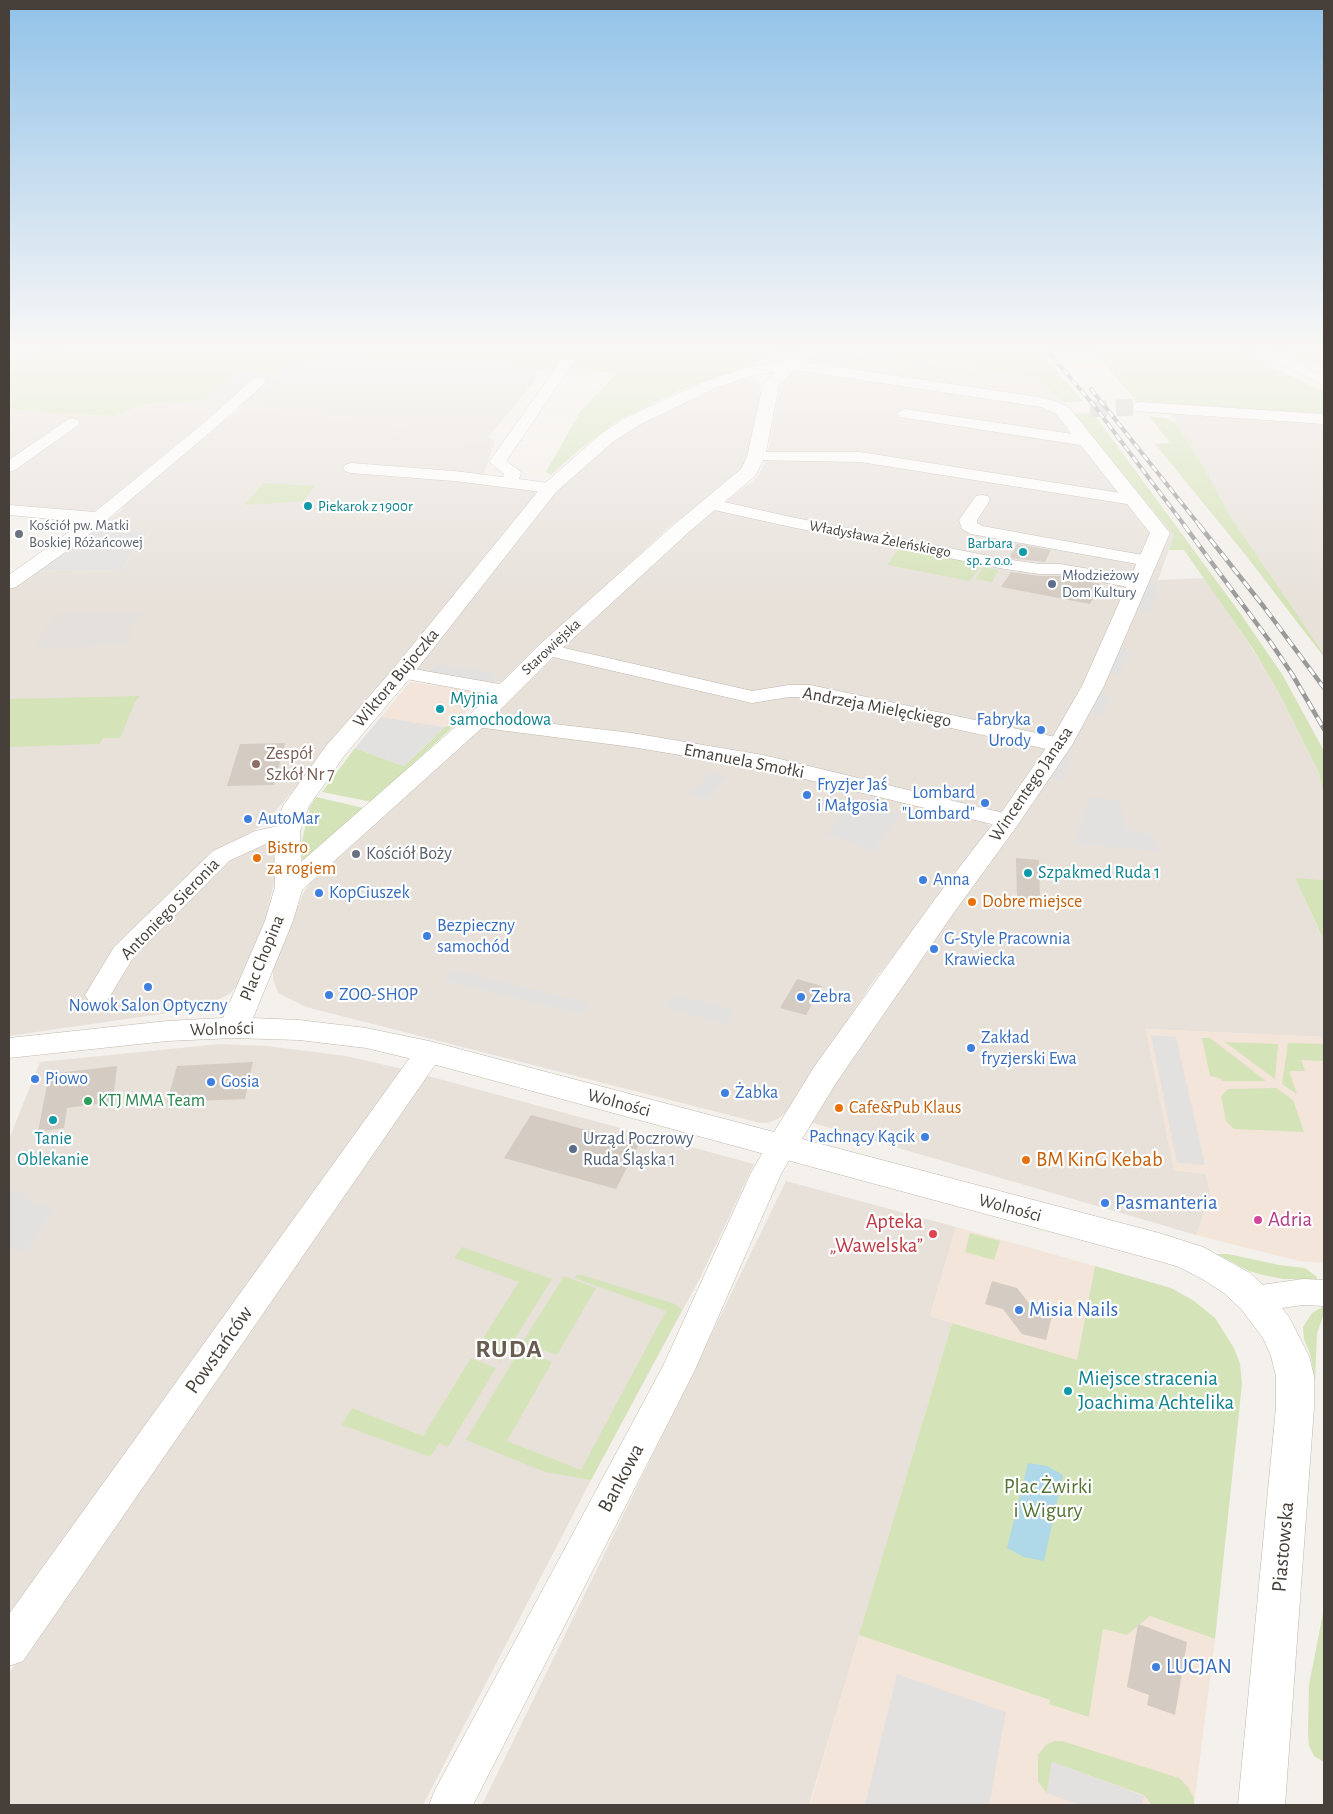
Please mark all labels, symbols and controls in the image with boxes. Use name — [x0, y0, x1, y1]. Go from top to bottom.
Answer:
place label: Piekarok z 1900r — [318, 497, 413, 515]
marker: Piekarok z 1900r — [302, 500, 314, 512]
place label: Kościół pw. Matki Boskiej Różańcowej — [29, 516, 143, 551]
street label: Władysława Żeleńskiego — [808, 516, 952, 562]
marker: Kościół pw. Matki Boskiej Różańcowej — [13, 528, 25, 540]
place label: Barbara sp. z o.o. — [966, 534, 1013, 569]
marker: Barbara sp. z o.o. — [1017, 546, 1029, 558]
place label: Młodzieżowy Dom Kultury — [1062, 566, 1139, 601]
marker: Młodzieżowy Dom Kultury — [1046, 578, 1058, 590]
street label: Starowiejska — [518, 615, 584, 679]
street label: Wiktora Bujoczka — [348, 624, 444, 732]
street label: Andrzeja Mielęckiego — [801, 682, 953, 732]
place label: Myjnia samochodowa — [450, 688, 551, 731]
marker: Myjnia samochodowa — [434, 703, 446, 715]
place label: Fabryka Urody — [976, 709, 1031, 752]
street label: Wincentego Janasa — [984, 722, 1078, 846]
marker: Fabryka Urody — [1035, 724, 1047, 736]
street label: Emanuela Smołki — [682, 739, 806, 783]
place label: Zespół Szkół Nr 7 — [266, 743, 335, 786]
marker: Zespół Szkół Nr 7 — [250, 758, 262, 770]
place label: Fryzjer Jaś i Małgosia — [817, 774, 888, 816]
place label: Lombard "Lombard" — [902, 782, 975, 824]
marker: Fryzjer Jaś i Małgosia — [801, 789, 813, 801]
marker: Lombard "Lombard" — [979, 797, 991, 809]
place label: AutoMar — [258, 808, 320, 830]
marker: AutoMar — [242, 813, 254, 825]
place label: Bistro za rogiem — [267, 837, 336, 880]
place label: Kościół Boży — [366, 843, 452, 865]
marker: Kościół Boży — [350, 848, 362, 860]
marker: Bistro za rogiem — [251, 852, 263, 864]
street label: Antoniego Sieronia — [116, 853, 224, 965]
place label: Szpakmed Ruda 1 — [1038, 862, 1160, 884]
marker: Szpakmed Ruda 1 — [1022, 867, 1034, 879]
place label: Anna — [933, 869, 970, 891]
marker: Anna — [917, 874, 929, 886]
place label: KopCiuszek — [329, 882, 410, 904]
marker: KopCiuszek — [313, 887, 325, 899]
place label: Dobre miejsce — [982, 891, 1082, 913]
marker: Dobre miejsce — [966, 896, 978, 908]
street label: Plac Chopina — [235, 912, 289, 1004]
place label: Bezpieczny samochód — [437, 915, 515, 958]
place label: G-Style Pracownia Krawiecka — [944, 928, 1071, 971]
marker: Bezpieczny samochód — [421, 930, 433, 942]
marker: G-Style Pracownia Krawiecka — [928, 943, 940, 955]
marker: Nowok Salon Optyczny — [142, 981, 154, 993]
place label: ZOO-SHOP — [339, 984, 418, 1006]
place label: Zebra — [811, 986, 851, 1008]
marker: ZOO-SHOP — [323, 989, 335, 1001]
marker: Zebra — [795, 991, 807, 1003]
place label: Nowok Salon Optyczny — [69, 995, 227, 1017]
street label: Wolności — [189, 1017, 255, 1041]
place label: Zakład fryzjerski Ewa — [981, 1027, 1077, 1070]
marker: Zakład fryzjerski Ewa — [965, 1042, 977, 1054]
place label: Piowo — [45, 1068, 88, 1090]
place label: Gosia — [221, 1071, 260, 1093]
marker: Piowo — [29, 1073, 41, 1085]
marker: Gosia — [205, 1076, 217, 1088]
place label: Żabka — [735, 1082, 778, 1104]
street label: Wolności — [585, 1084, 653, 1122]
marker: Żabka — [719, 1087, 731, 1099]
place label: KTJ MMA Team — [98, 1090, 205, 1112]
marker: KTJ MMA Team — [82, 1095, 94, 1107]
place label: Cafe&Pub Klaus — [849, 1097, 961, 1119]
marker: Cafe&Pub Klaus — [833, 1102, 845, 1114]
marker: Tanie Oblekanie — [47, 1114, 59, 1126]
place label: Pachnący Kącik — [809, 1126, 915, 1148]
place label: Tanie Oblekanie — [17, 1128, 89, 1170]
place label: Urząd Poczrowy Ruda Śląska 1 — [583, 1128, 694, 1170]
marker: Pachnący Kącik — [919, 1131, 931, 1143]
marker: Urząd Poczrowy Ruda Śląska 1 — [567, 1143, 579, 1155]
place label: BM KinG Kebab — [1036, 1147, 1163, 1173]
marker: BM KinG Kebab — [1020, 1154, 1032, 1166]
street label: Wolności — [976, 1189, 1044, 1227]
place label: Pasmanteria — [1115, 1190, 1218, 1216]
marker: Pasmanteria — [1099, 1197, 1111, 1209]
place label: Adria — [1268, 1207, 1312, 1233]
place label: Apteka „Wawelska” — [829, 1209, 923, 1259]
marker: Adria — [1252, 1214, 1264, 1226]
marker: Apteka „Wawelska” — [927, 1228, 939, 1240]
place label: Misia Nails — [1029, 1297, 1118, 1323]
street label: Powstańców — [180, 1301, 258, 1399]
marker: Misia Nails — [1013, 1304, 1025, 1316]
district label: RUDA — [475, 1333, 543, 1365]
place label: Miejsce stracenia Joachima Achtelika — [1078, 1366, 1234, 1416]
marker: Miejsce stracenia Joachima Achtelika — [1062, 1385, 1074, 1397]
street label: Bankowa — [592, 1439, 650, 1517]
park label: Plac Żwirki i Wigury — [1004, 1474, 1092, 1524]
street label: Piastowska — [1266, 1501, 1300, 1593]
place label: LUCJAN — [1166, 1654, 1232, 1680]
marker: LUCJAN — [1150, 1661, 1162, 1673]

